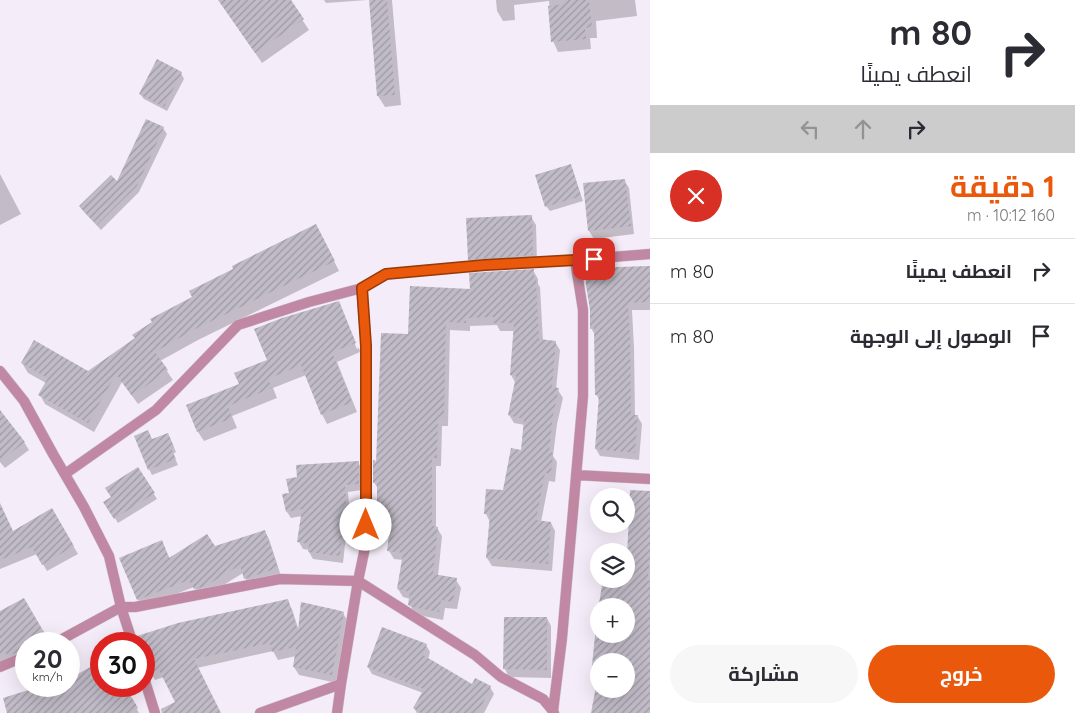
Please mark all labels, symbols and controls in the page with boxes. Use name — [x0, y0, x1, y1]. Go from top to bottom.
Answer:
text: 80 m — [889, 10, 972, 54]
icon: right — [990, 20, 1055, 85]
text: انعطف يمينًا — [860, 60, 972, 88]
icon: left — [796, 115, 824, 143]
icon: ahead — [849, 115, 877, 143]
icon: right — [902, 115, 930, 143]
text: 1 دقيقة — [950, 167, 1055, 205]
button: close — [670, 170, 722, 222]
text: 160 m · 10:12 — [967, 205, 1055, 225]
pin — [573, 238, 615, 280]
icon: arrive — [580, 245, 608, 273]
icon: right — [1027, 257, 1055, 285]
text: 80 m — [670, 259, 714, 283]
text: انعطف يمينًا — [905, 259, 1012, 283]
icon: arrive — [1027, 322, 1055, 350]
text: 80 m — [670, 324, 714, 348]
text: الوصول إلى الوجهة — [850, 324, 1012, 348]
map controls — [590, 488, 635, 698]
button: search — [590, 488, 635, 533]
position arrow — [339, 498, 391, 550]
button: layers — [590, 543, 635, 588]
button: + — [590, 598, 635, 643]
speed limit sign: 30 — [90, 632, 155, 697]
text: 20 — [33, 643, 62, 674]
button: مشاركة — [670, 645, 858, 703]
button: خروج — [868, 645, 1055, 703]
button: − — [590, 653, 635, 698]
text: km/h — [32, 669, 63, 684]

